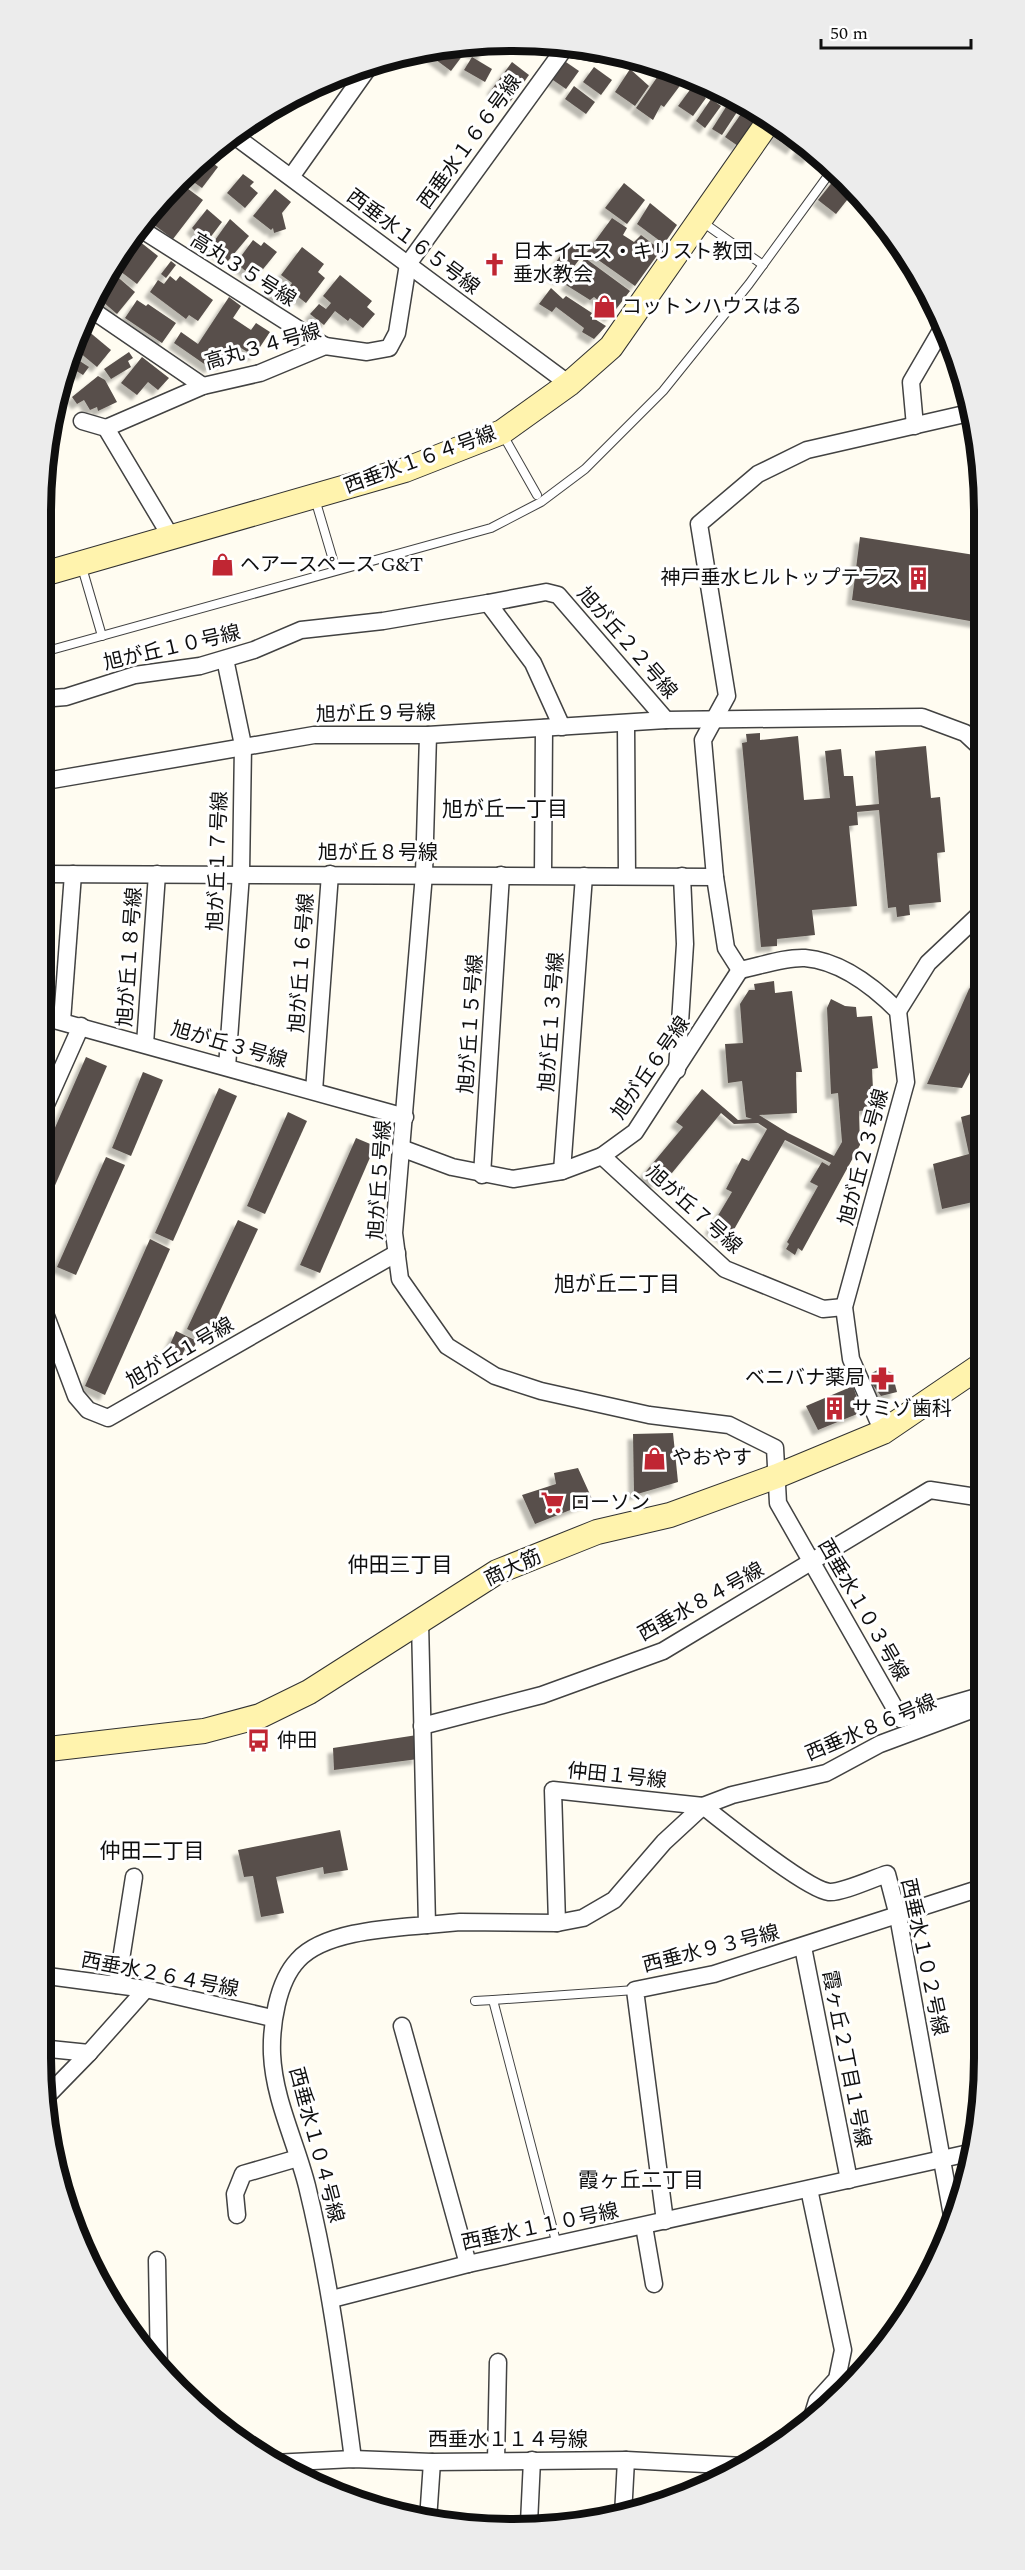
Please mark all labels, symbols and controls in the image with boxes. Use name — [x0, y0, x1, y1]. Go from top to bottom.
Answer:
scale bar — [821, 12, 971, 50]
text: 50 m — [830, 20, 868, 47]
street label: 西垂水１６６号線 — [411, 68, 529, 216]
street label: 西垂水１６５号線 — [340, 182, 486, 302]
street label: 高丸３５号線 — [184, 225, 302, 315]
place label: 日本イエス・キリスト教団 垂水教会 — [513, 237, 753, 290]
church icon: 日本イエス・キリスト教団 垂水教会 — [482, 251, 508, 277]
place label: コットンハウスはる — [622, 292, 802, 322]
shop icon: コットンハウスはる — [591, 294, 617, 320]
street label: 高丸３４号線 — [201, 316, 325, 378]
street label: 西垂水１６４号線 — [340, 419, 500, 501]
place label: ヘアースペース G&T — [240, 550, 423, 580]
shop icon: ヘアースペース G&T — [209, 552, 235, 578]
place label: 神戸垂水ヒルトップテラス — [660, 563, 900, 593]
building icon: 神戸垂水ヒルトップテラス — [905, 565, 931, 591]
street label: 旭が丘２２号線 — [570, 580, 684, 706]
street label: 旭が丘１０号線 — [100, 618, 244, 678]
street label: 旭が丘９号線 — [316, 698, 436, 730]
street label: 旭が丘１７号線 — [201, 791, 235, 931]
district label: 旭が丘一丁目 — [442, 794, 568, 826]
street label: 旭が丘８号線 — [318, 838, 438, 868]
street label: 旭が丘１８号線 — [110, 886, 150, 1028]
street label: 旭が丘１６号線 — [282, 892, 322, 1034]
street label: 旭が丘１３号線 — [532, 951, 572, 1093]
street label: 旭が丘１５号線 — [451, 953, 491, 1095]
street label: 旭が丘６号線 — [604, 1010, 698, 1126]
street label: 旭が丘３号線 — [167, 1014, 291, 1076]
street label: 旭が丘２３号線 — [831, 1086, 897, 1228]
street label: 旭が丘５号線 — [361, 1119, 399, 1241]
street label: 旭が丘７号線 — [639, 1159, 749, 1261]
district label: 旭が丘二丁目 — [554, 1269, 680, 1301]
street label: 旭が丘１号線 — [121, 1310, 239, 1396]
place label: ベニバナ薬局 — [745, 1363, 865, 1393]
pharmacy icon: ベニバナ薬局 — [870, 1365, 896, 1391]
place label: サミゾ歯科 — [852, 1394, 952, 1424]
building icon: サミゾ歯科 — [821, 1396, 847, 1422]
place label: やおやす — [672, 1443, 752, 1473]
shop icon: やおやす — [641, 1445, 667, 1471]
place label: ローソン — [570, 1488, 650, 1518]
supermarket icon: ローソン — [539, 1490, 565, 1516]
street label: 西垂水１０３号線 — [810, 1533, 916, 1687]
street label: 商大筋 — [479, 1542, 547, 1594]
district label: 仲田三丁目 — [348, 1550, 453, 1582]
street label: 西垂水８４号線 — [633, 1555, 769, 1649]
street label: 西垂水８６号線 — [801, 1687, 941, 1769]
place label: 仲田 — [277, 1726, 317, 1756]
bus stop icon: 仲田 — [246, 1728, 272, 1754]
street label: 仲田１号線 — [566, 1756, 668, 1796]
district label: 仲田二丁目 — [100, 1836, 205, 1868]
street label: 西垂水１０２号線 — [893, 1876, 955, 2038]
street label: 西垂水９３号線 — [639, 1918, 783, 1980]
street label: 西垂水２６４号線 — [79, 1945, 241, 2005]
street label: 霞ヶ丘２丁目１号線 — [814, 1968, 878, 2150]
street label: 西垂水１０４号線 — [281, 2064, 351, 2226]
district label: 霞ヶ丘二丁目 — [578, 2165, 704, 2197]
street label: 西垂水１１０号線 — [459, 2196, 621, 2258]
street label: 西垂水１１４号線 — [428, 2425, 588, 2455]

